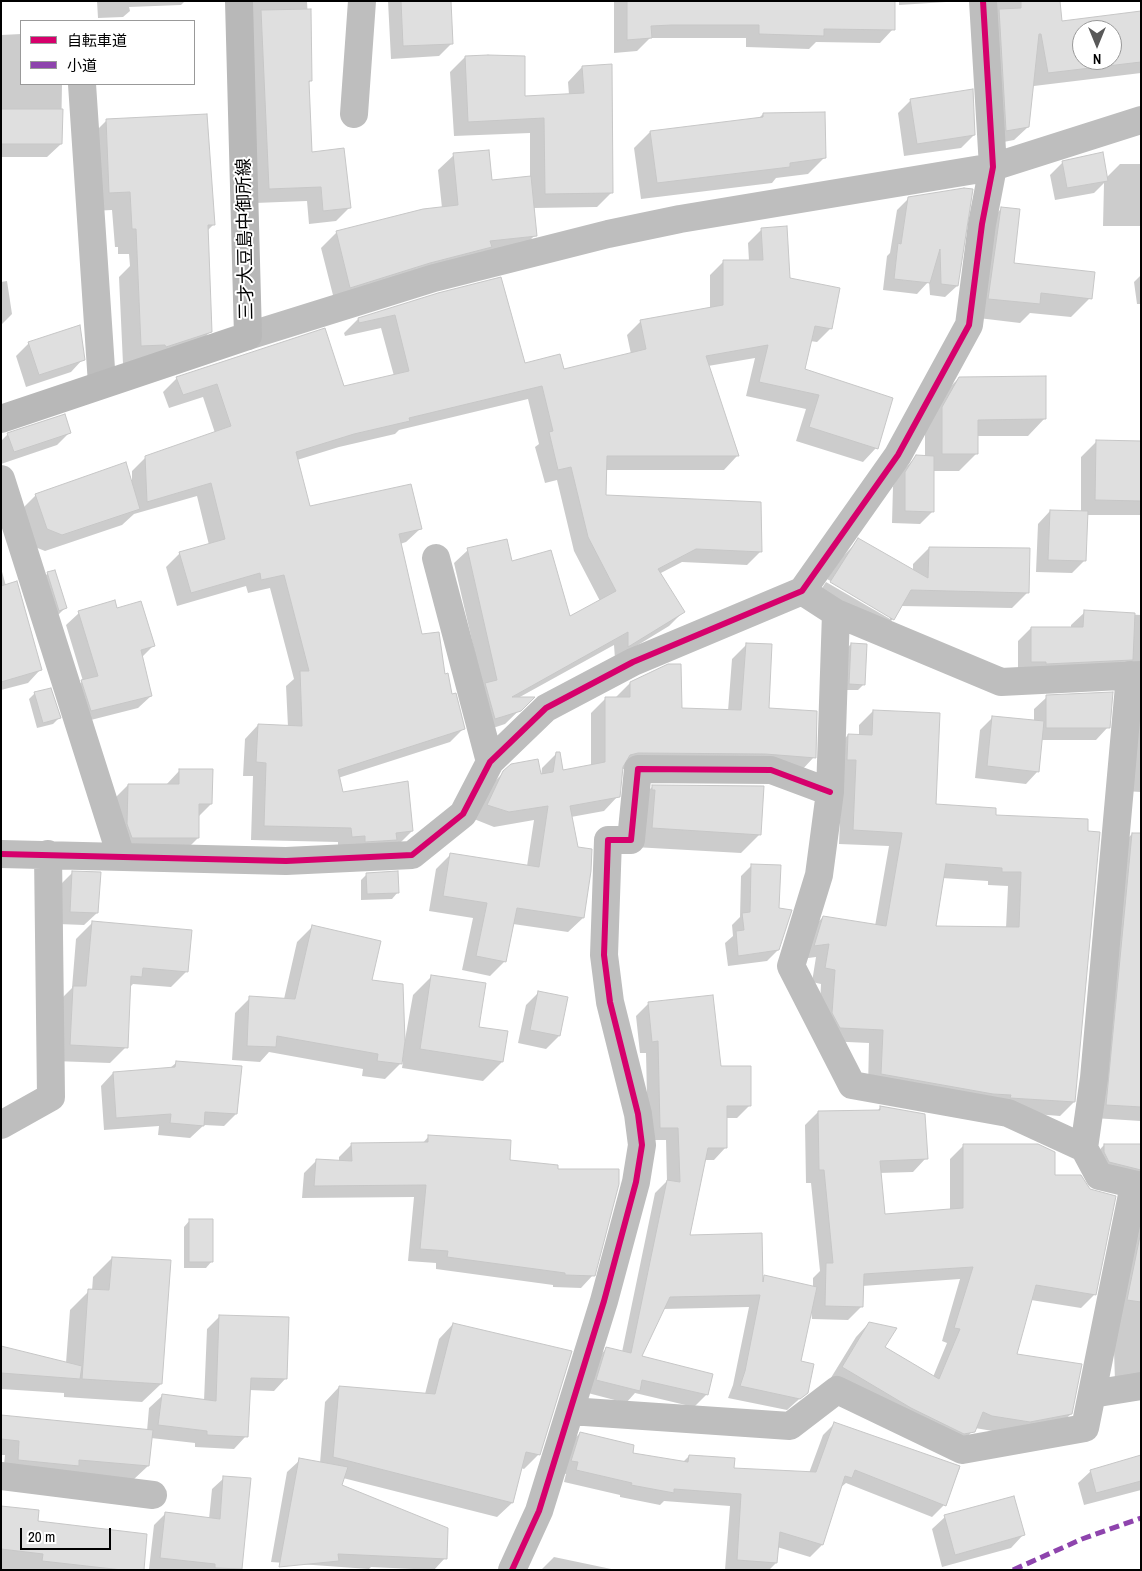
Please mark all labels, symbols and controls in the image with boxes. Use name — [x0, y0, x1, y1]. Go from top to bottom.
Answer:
legend — [20, 20, 195, 85]
north arrow — [1072, 20, 1122, 70]
text: 自転車道 — [67, 30, 127, 51]
text: N — [1093, 50, 1101, 68]
text: 小道 — [67, 55, 97, 76]
street label: 三才大豆島中御所線 — [234, 158, 258, 320]
scale bar — [22, 1518, 114, 1550]
text: 20 m — [28, 1526, 55, 1547]

